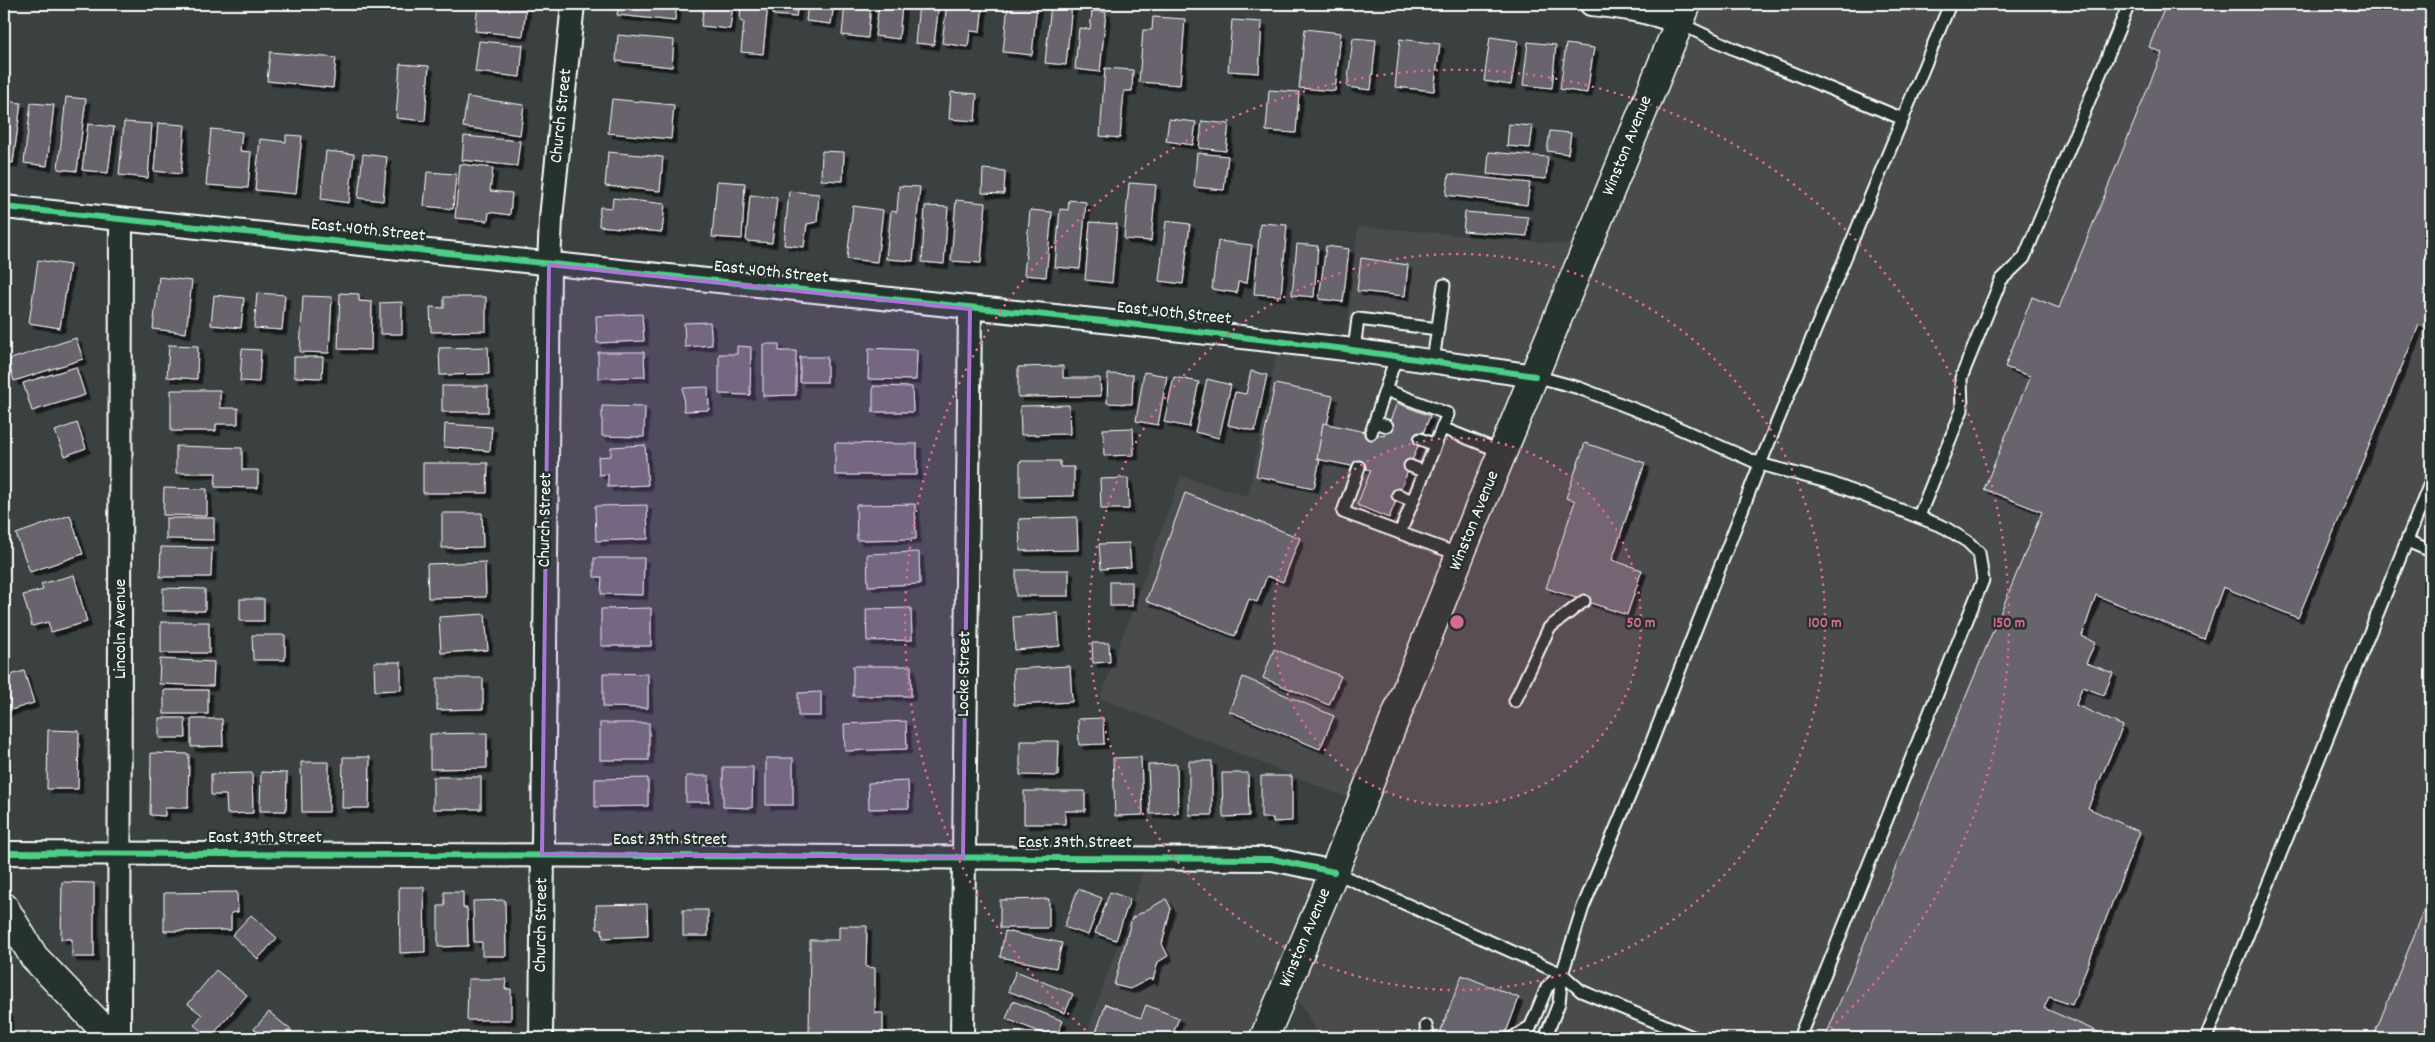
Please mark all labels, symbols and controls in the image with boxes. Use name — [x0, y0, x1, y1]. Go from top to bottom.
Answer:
street label: Church Street — [545, 67, 579, 165]
street label: Winston Avenue — [1597, 92, 1659, 200]
street label: East 40th Street — [310, 213, 427, 249]
street label: East 40th Street — [713, 255, 830, 291]
street label: East 40th Street — [1116, 296, 1233, 332]
street label: Winston Avenue — [1444, 467, 1506, 575]
street label: Church Street — [533, 472, 559, 568]
street label: Lincoln Avenue — [109, 579, 134, 679]
centre of rings — [1448, 613, 1466, 631]
text: 50 m — [1627, 613, 1655, 635]
text: 100 m — [1808, 613, 1842, 635]
text: 150 m — [1993, 613, 2025, 635]
street label: Locke Street — [952, 631, 978, 717]
street label: East 39th Street — [208, 826, 322, 851]
street label: East 39th Street — [613, 828, 727, 853]
street label: East 39th Street — [1018, 831, 1132, 856]
street label: Church Street — [529, 877, 555, 973]
street label: Winston Avenue — [1274, 884, 1338, 992]

